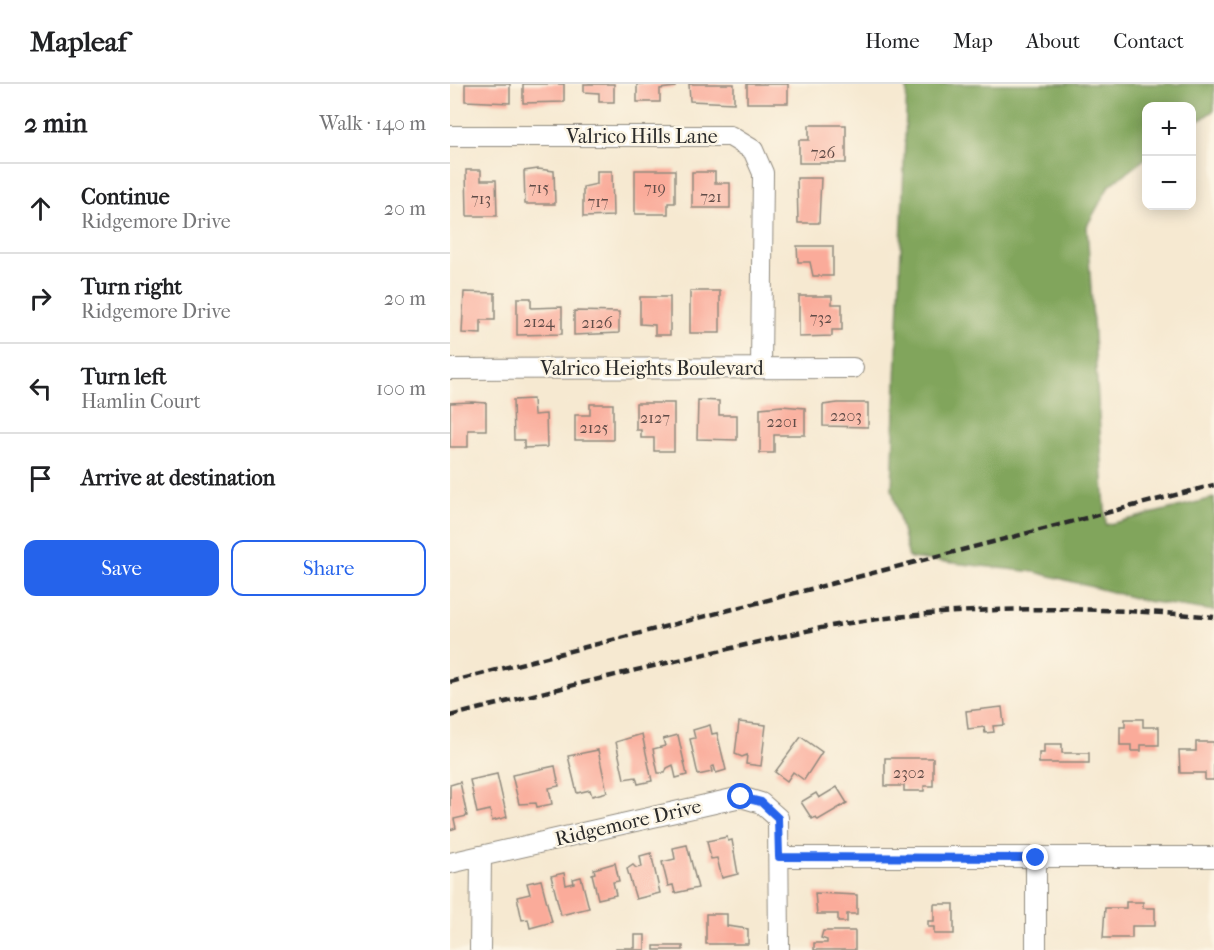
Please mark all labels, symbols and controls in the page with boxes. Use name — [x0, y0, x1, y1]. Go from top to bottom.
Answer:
text: Mapleaf — [30, 25, 127, 58]
text: Home — [865, 29, 920, 53]
text: Map — [953, 29, 993, 53]
text: About — [1026, 29, 1080, 53]
text: Contact — [1113, 29, 1184, 53]
map controls — [1142, 102, 1196, 210]
button: + — [1142, 102, 1196, 156]
text: 2 min — [24, 108, 87, 139]
text: Walk · 140 m — [319, 112, 426, 135]
street label: Valrico Hills Lane — [565, 125, 718, 148]
house number: 726 — [811, 143, 836, 162]
button: − — [1142, 156, 1196, 210]
house number: 715 — [529, 178, 549, 197]
house number: 719 — [644, 178, 666, 197]
text: Continue — [81, 184, 170, 210]
house number: 721 — [700, 187, 722, 206]
house number: 713 — [471, 189, 491, 208]
icon: ahead — [24, 192, 57, 225]
house number: 717 — [587, 192, 609, 211]
text: 20 m — [384, 197, 426, 220]
text: Ridgemore Drive — [81, 210, 231, 233]
text: Turn right — [81, 274, 182, 300]
icon: right — [24, 282, 57, 315]
text: 20 m — [384, 287, 426, 310]
text: Ridgemore Drive — [81, 300, 231, 323]
house number: 732 — [810, 308, 832, 327]
house number: 2124 — [523, 312, 555, 331]
house number: 2126 — [582, 313, 613, 332]
street label: Valrico Heights Boulevard — [539, 357, 765, 380]
text: Turn left — [81, 364, 167, 390]
icon: left — [24, 372, 57, 405]
text: 100 m — [376, 377, 426, 400]
text: Hamlin Court — [81, 390, 201, 413]
house number: 2203 — [830, 406, 862, 425]
house number: 2127 — [640, 408, 670, 427]
house number: 2201 — [767, 412, 797, 431]
house number: 2125 — [579, 418, 609, 437]
icon: arrive — [24, 462, 57, 495]
text: Arrive at destination — [81, 465, 275, 491]
button: Save — [24, 540, 219, 596]
button: Share — [231, 540, 426, 596]
house number: 2302 — [893, 763, 925, 782]
route start — [727, 783, 753, 809]
street label: Ridgemore Drive — [553, 794, 704, 851]
route end — [1022, 844, 1048, 870]

